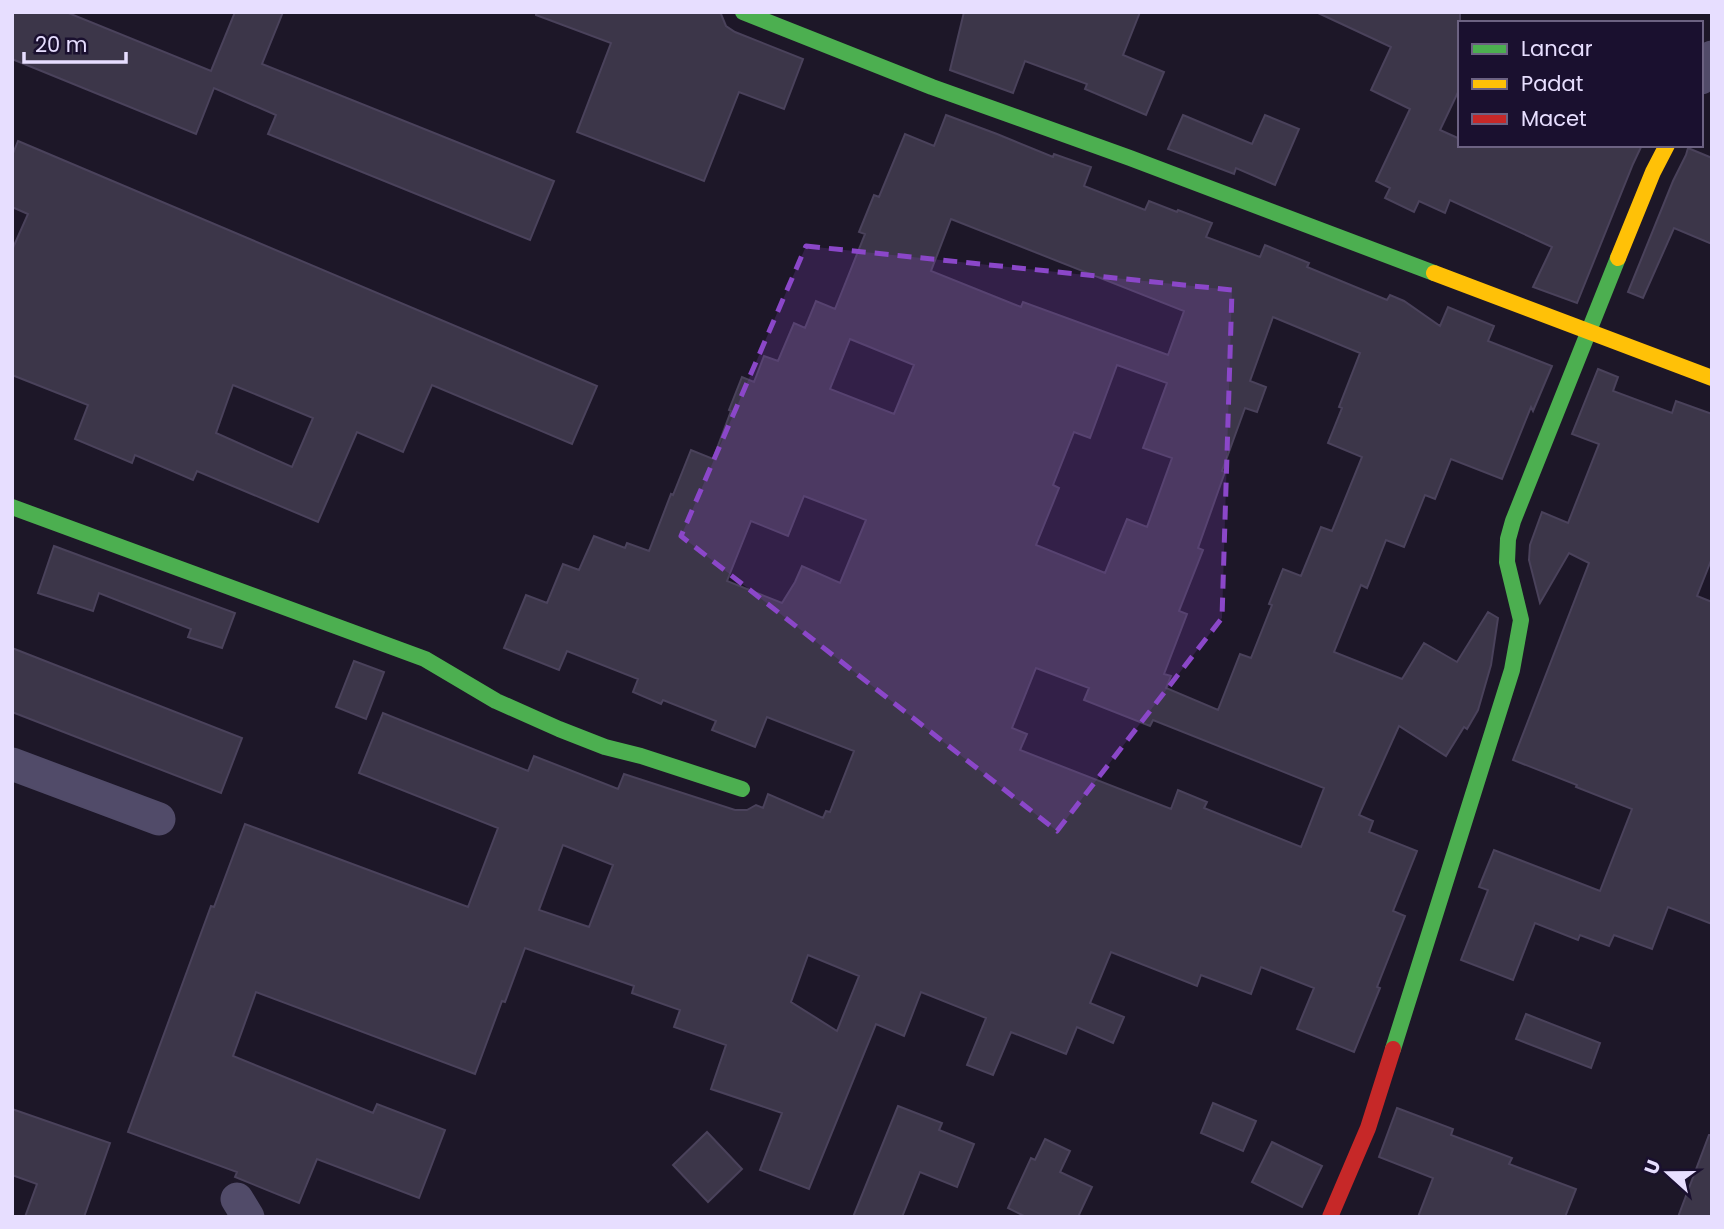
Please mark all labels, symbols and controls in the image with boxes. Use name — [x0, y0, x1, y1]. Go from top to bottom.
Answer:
scale bar — [24, 21, 126, 65]
legend — [1458, 21, 1703, 147]
text: 20 m — [35, 30, 88, 59]
text: Lancar — [1521, 34, 1593, 63]
text: Padat — [1521, 69, 1583, 98]
text: Macet — [1521, 104, 1587, 133]
north arrow — [1633, 1138, 1703, 1208]
text: U — [1638, 1156, 1668, 1178]

